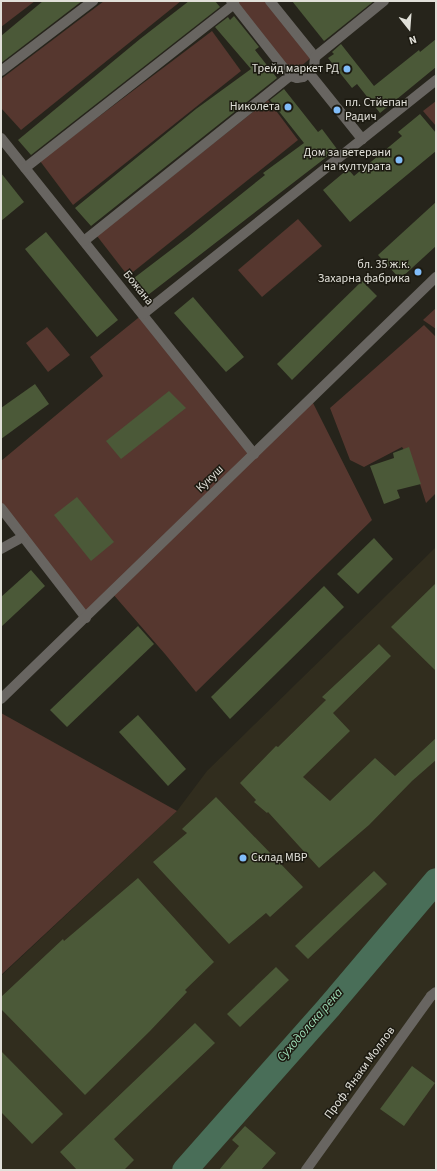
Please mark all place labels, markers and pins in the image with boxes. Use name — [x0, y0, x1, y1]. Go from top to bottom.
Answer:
place label: Трейд маркет РД — [252, 62, 339, 76]
marker: Трейд маркет РД — [342, 64, 352, 74]
place label: пл. Стйепан Радич — [345, 96, 408, 124]
place label: Николета — [230, 100, 280, 114]
marker: Николета — [283, 102, 293, 112]
marker: пл. Стйепан Радич — [332, 105, 342, 115]
place label: Дом за ветерани на културата — [304, 146, 391, 174]
marker: Дом за ветерани на културата — [394, 155, 404, 165]
place label: бл. 35 ж.к. Захарна фабрика — [318, 258, 410, 286]
marker: бл. 35 ж.к. Захарна фабрика — [413, 267, 423, 277]
place label: Склад МВР — [251, 851, 308, 865]
marker: Склад МВР — [238, 853, 248, 863]

